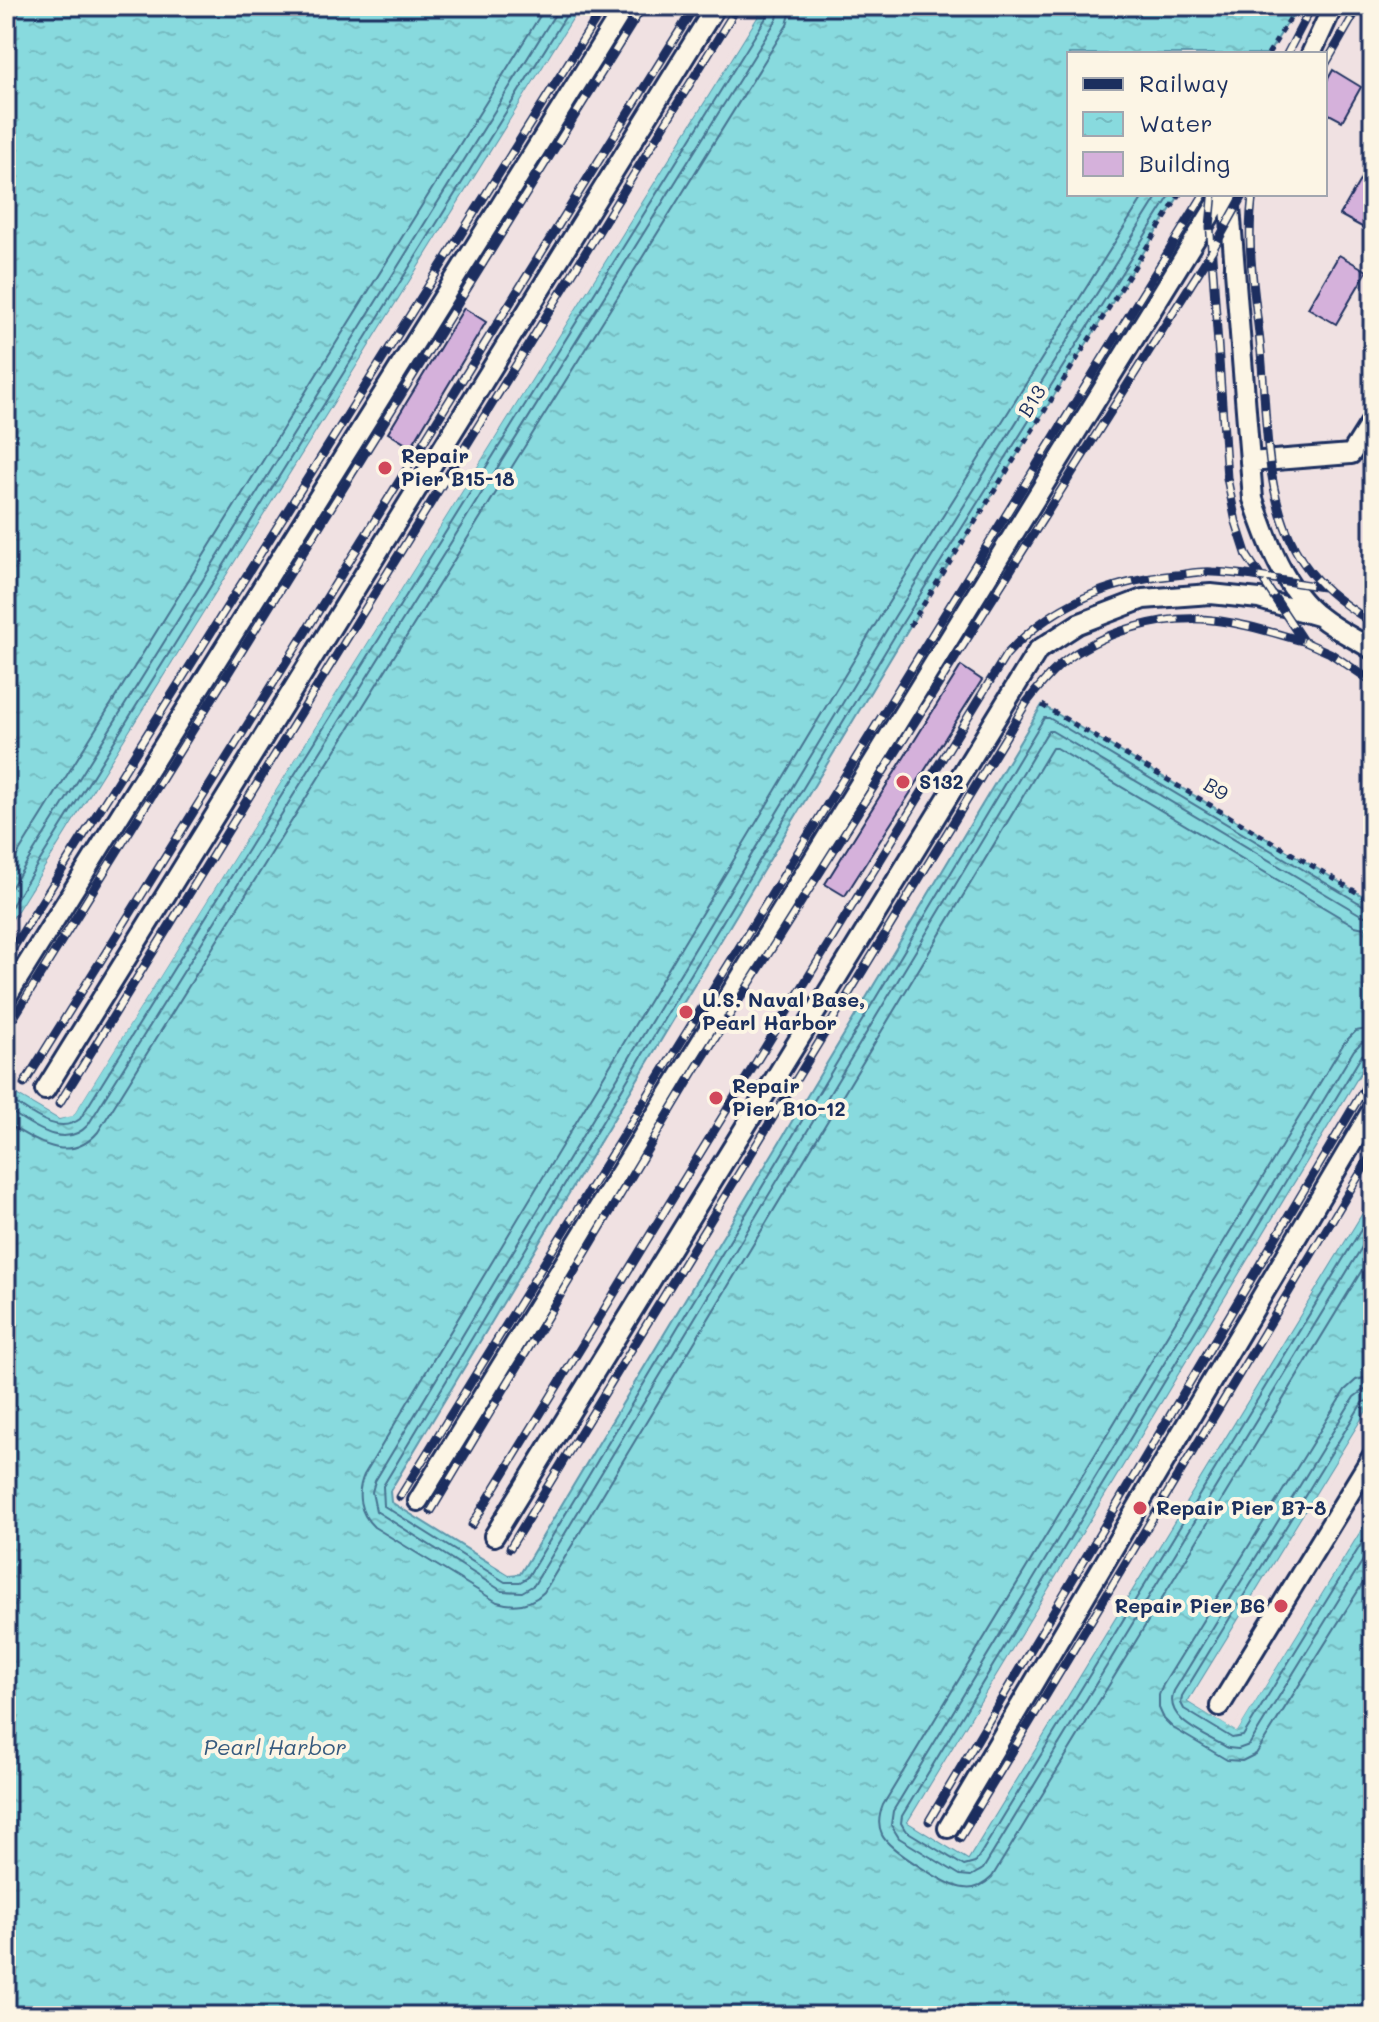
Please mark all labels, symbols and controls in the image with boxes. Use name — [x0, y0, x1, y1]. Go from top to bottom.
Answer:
legend — [1067, 52, 1327, 196]
text: Railway — [1139, 67, 1229, 98]
text: Water — [1139, 107, 1213, 138]
text: Building — [1139, 147, 1230, 178]
street label: B13 — [1011, 380, 1051, 421]
place label: Repair Pier B15-18 — [401, 442, 515, 491]
marker: Repair Pier B15-18 — [376, 459, 394, 477]
place label: S132 — [919, 768, 964, 794]
street label: B9 — [1199, 771, 1234, 806]
marker: S132 — [894, 773, 912, 791]
place label: U.S. Naval Base, Pearl Harbor — [702, 986, 865, 1035]
marker: U.S. Naval Base, Pearl Harbor — [677, 1003, 695, 1021]
place label: Repair Pier B10-12 — [732, 1072, 846, 1121]
marker: Repair Pier B10-12 — [707, 1089, 725, 1107]
place label: Repair Pier B7-8 — [1156, 1494, 1326, 1520]
marker: Repair Pier B7-8 — [1131, 1499, 1149, 1517]
place label: Repair Pier B6 — [1114, 1592, 1265, 1618]
marker: Repair Pier B6 — [1272, 1597, 1290, 1615]
water label: Pearl Harbor — [204, 1732, 346, 1761]

